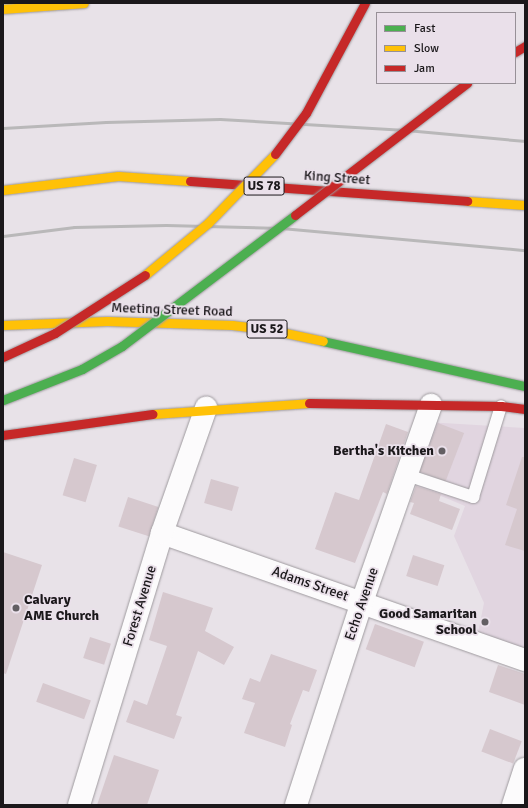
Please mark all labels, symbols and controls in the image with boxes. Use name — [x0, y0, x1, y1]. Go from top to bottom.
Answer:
legend — [376, 12, 516, 84]
text: Fast — [414, 21, 435, 36]
text: Slow — [414, 41, 439, 56]
text: Jam — [414, 61, 435, 76]
street label: King Street — [303, 167, 371, 189]
road number: US 78 — [243, 175, 285, 197]
street label: Meeting Street Road — [111, 299, 233, 321]
road number: US 52 — [246, 318, 288, 340]
place label: Bertha's Kitchen — [333, 443, 434, 459]
marker: Bertha's Kitchen — [437, 446, 447, 456]
street label: Forest Avenue — [120, 563, 160, 649]
street label: Adams Street — [270, 563, 350, 605]
street label: Echo Avenue — [342, 565, 382, 643]
place label: Calvary AME Church — [24, 592, 99, 624]
marker: Calvary AME Church — [11, 603, 21, 613]
place label: Good Samaritan School — [379, 606, 477, 638]
marker: Good Samaritan School — [480, 617, 490, 627]

